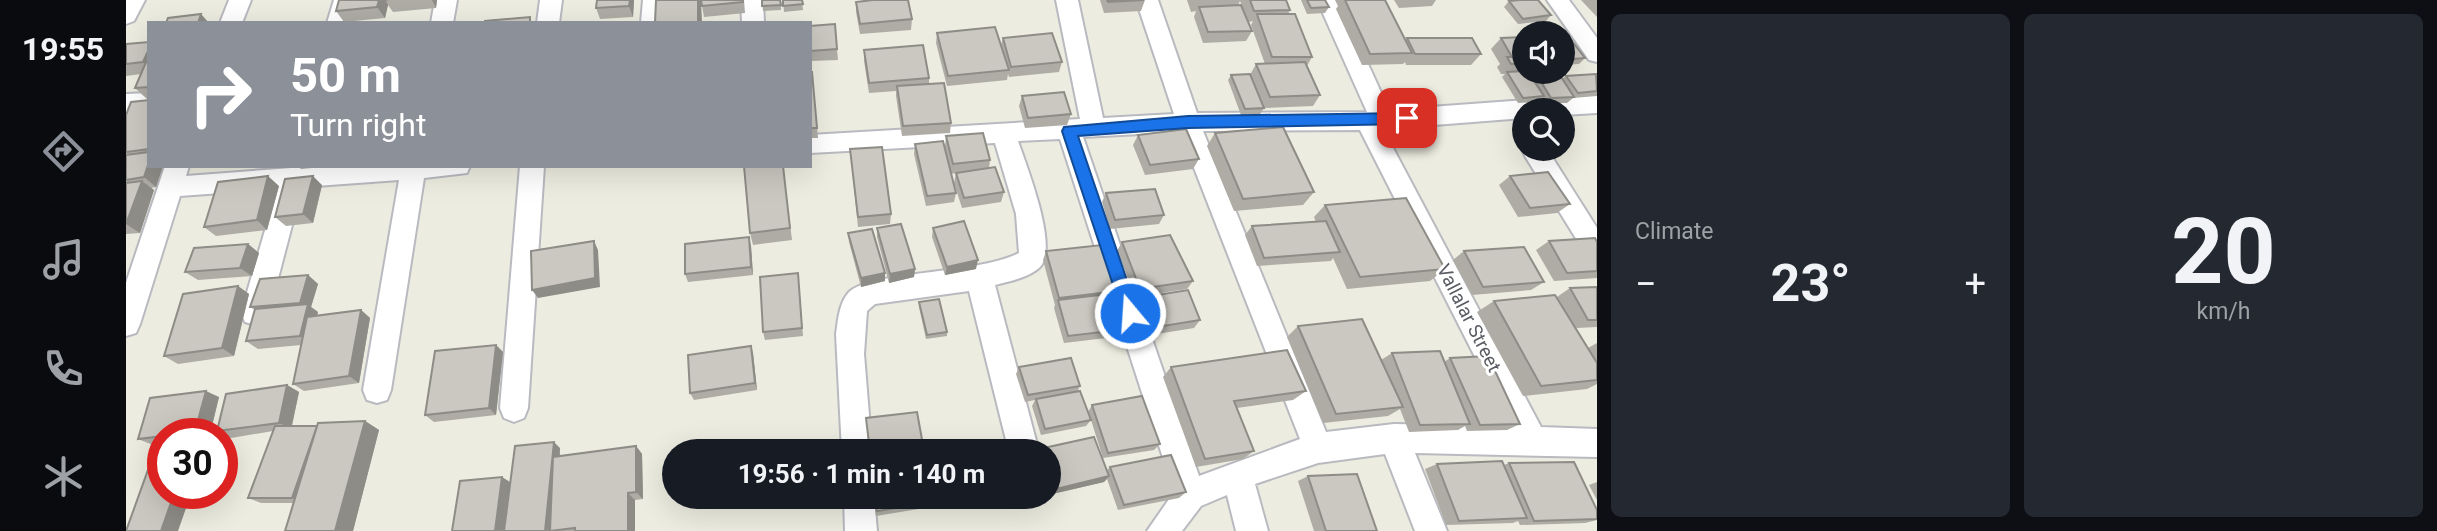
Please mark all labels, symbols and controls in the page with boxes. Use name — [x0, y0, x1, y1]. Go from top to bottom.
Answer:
map controls — [1512, 21, 1575, 161]
button: sound — [1512, 21, 1575, 84]
text: 19:55 — [22, 30, 104, 68]
text: 50 m — [290, 47, 401, 104]
icon: right — [175, 49, 266, 140]
pin — [1377, 88, 1437, 148]
button: search — [1512, 98, 1575, 161]
icon: arrive — [1388, 99, 1426, 137]
text: Turn right — [290, 106, 426, 144]
icon: directions — [39, 127, 88, 176]
text: 20 — [2171, 199, 2276, 305]
text: Climate — [1635, 218, 1714, 245]
icon: music — [39, 235, 88, 284]
text: 23° — [1771, 253, 1851, 314]
street label: Vallalar Street — [1432, 260, 1506, 376]
text: − — [1635, 262, 1657, 306]
text: + — [1964, 262, 1986, 306]
position arrow — [1093, 276, 1167, 350]
text: km/h — [2197, 298, 2251, 325]
icon: phone — [39, 344, 88, 393]
speed limit sign: 30 — [147, 418, 238, 509]
icon: climate — [39, 452, 88, 501]
text: 19:56 · 1 min · 140 m — [738, 459, 985, 489]

